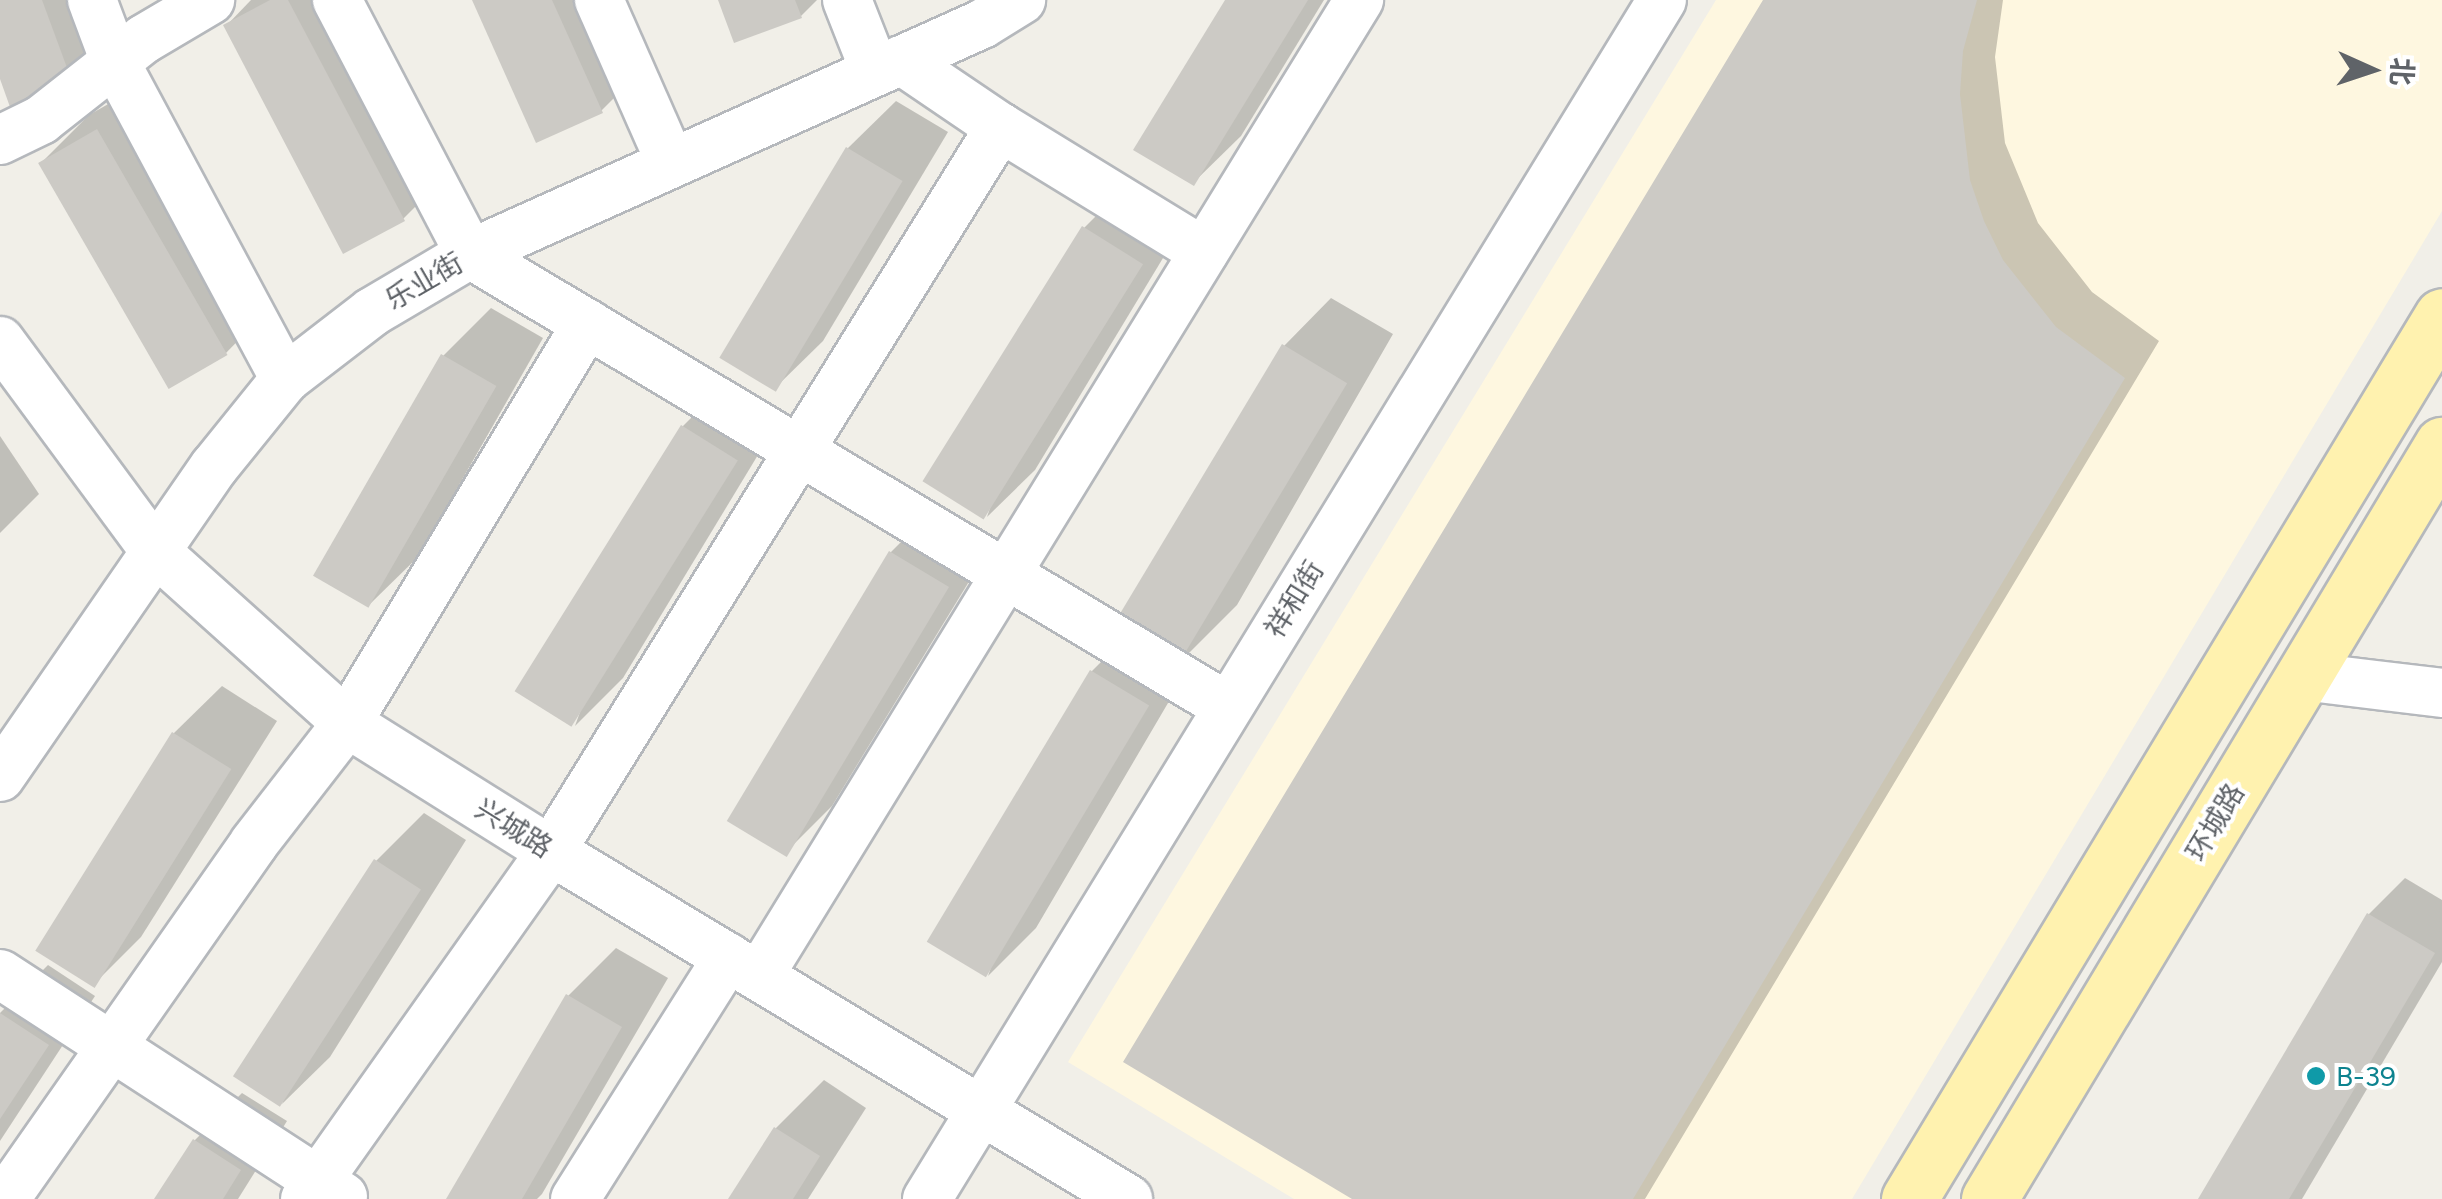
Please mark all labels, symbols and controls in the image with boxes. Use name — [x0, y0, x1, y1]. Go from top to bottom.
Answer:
north arrow — [2322, 20, 2422, 120]
text: 北 — [2384, 57, 2420, 86]
street label: 乐业街 — [379, 245, 469, 317]
street label: 祥和街 — [1257, 554, 1331, 644]
street label: 环城路 — [2179, 777, 2251, 867]
street label: 兴城路 — [469, 791, 559, 865]
place label: B-39 — [2336, 1059, 2396, 1093]
marker: B-39 — [2305, 1065, 2327, 1087]

